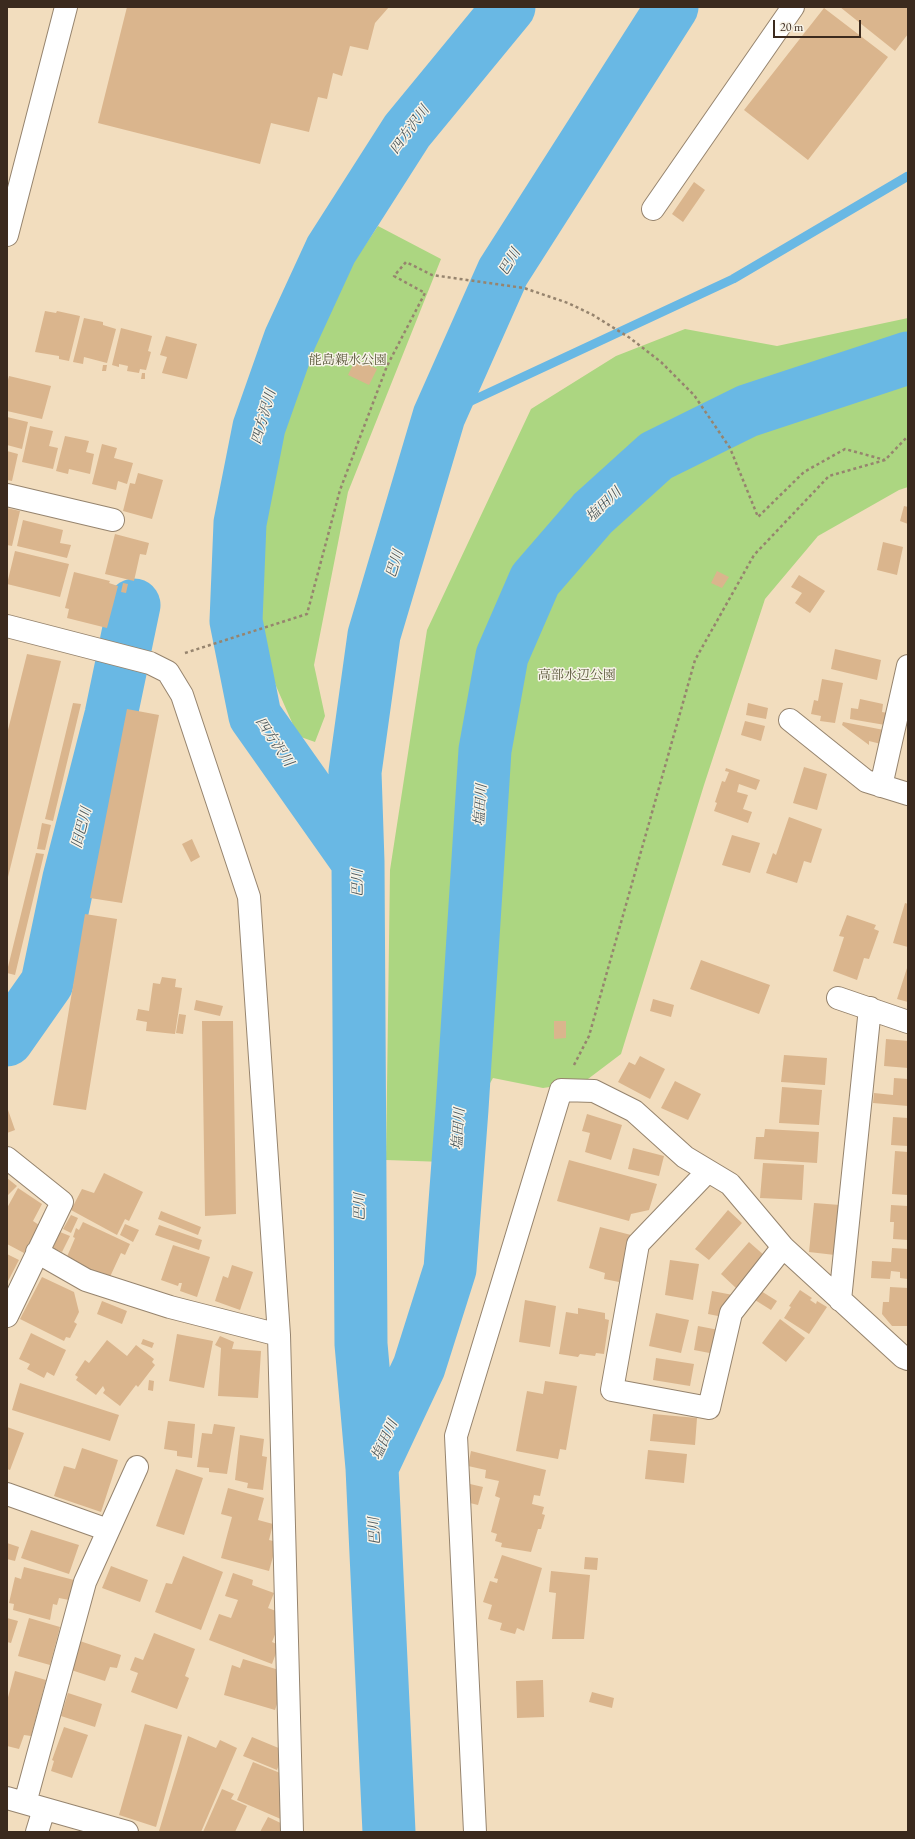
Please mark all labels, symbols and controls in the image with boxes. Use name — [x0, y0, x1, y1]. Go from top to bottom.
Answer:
scale bar — [775, 12, 863, 38]
text: 20 m — [780, 19, 803, 35]
water label: 四方沢川 — [387, 102, 433, 158]
water label: 巴川 — [496, 246, 524, 278]
park label: 能島親水公園 — [309, 352, 387, 368]
water label: 四方沢川 — [248, 388, 280, 446]
water label: 塩田川 — [583, 484, 625, 526]
water label: 巴川 — [383, 548, 407, 580]
park label: 高部水辺公園 — [538, 667, 616, 683]
water label: 四方沢川 — [251, 714, 297, 770]
water label: 塩田川 — [471, 783, 491, 827]
water label: 旧巴川 — [69, 806, 95, 850]
water label: 巴川 — [350, 869, 366, 897]
water label: 塩田川 — [449, 1107, 469, 1151]
water label: 巴川 — [352, 1193, 368, 1221]
water label: 塩田川 — [369, 1417, 401, 1463]
water label: 巴川 — [366, 1517, 384, 1545]

